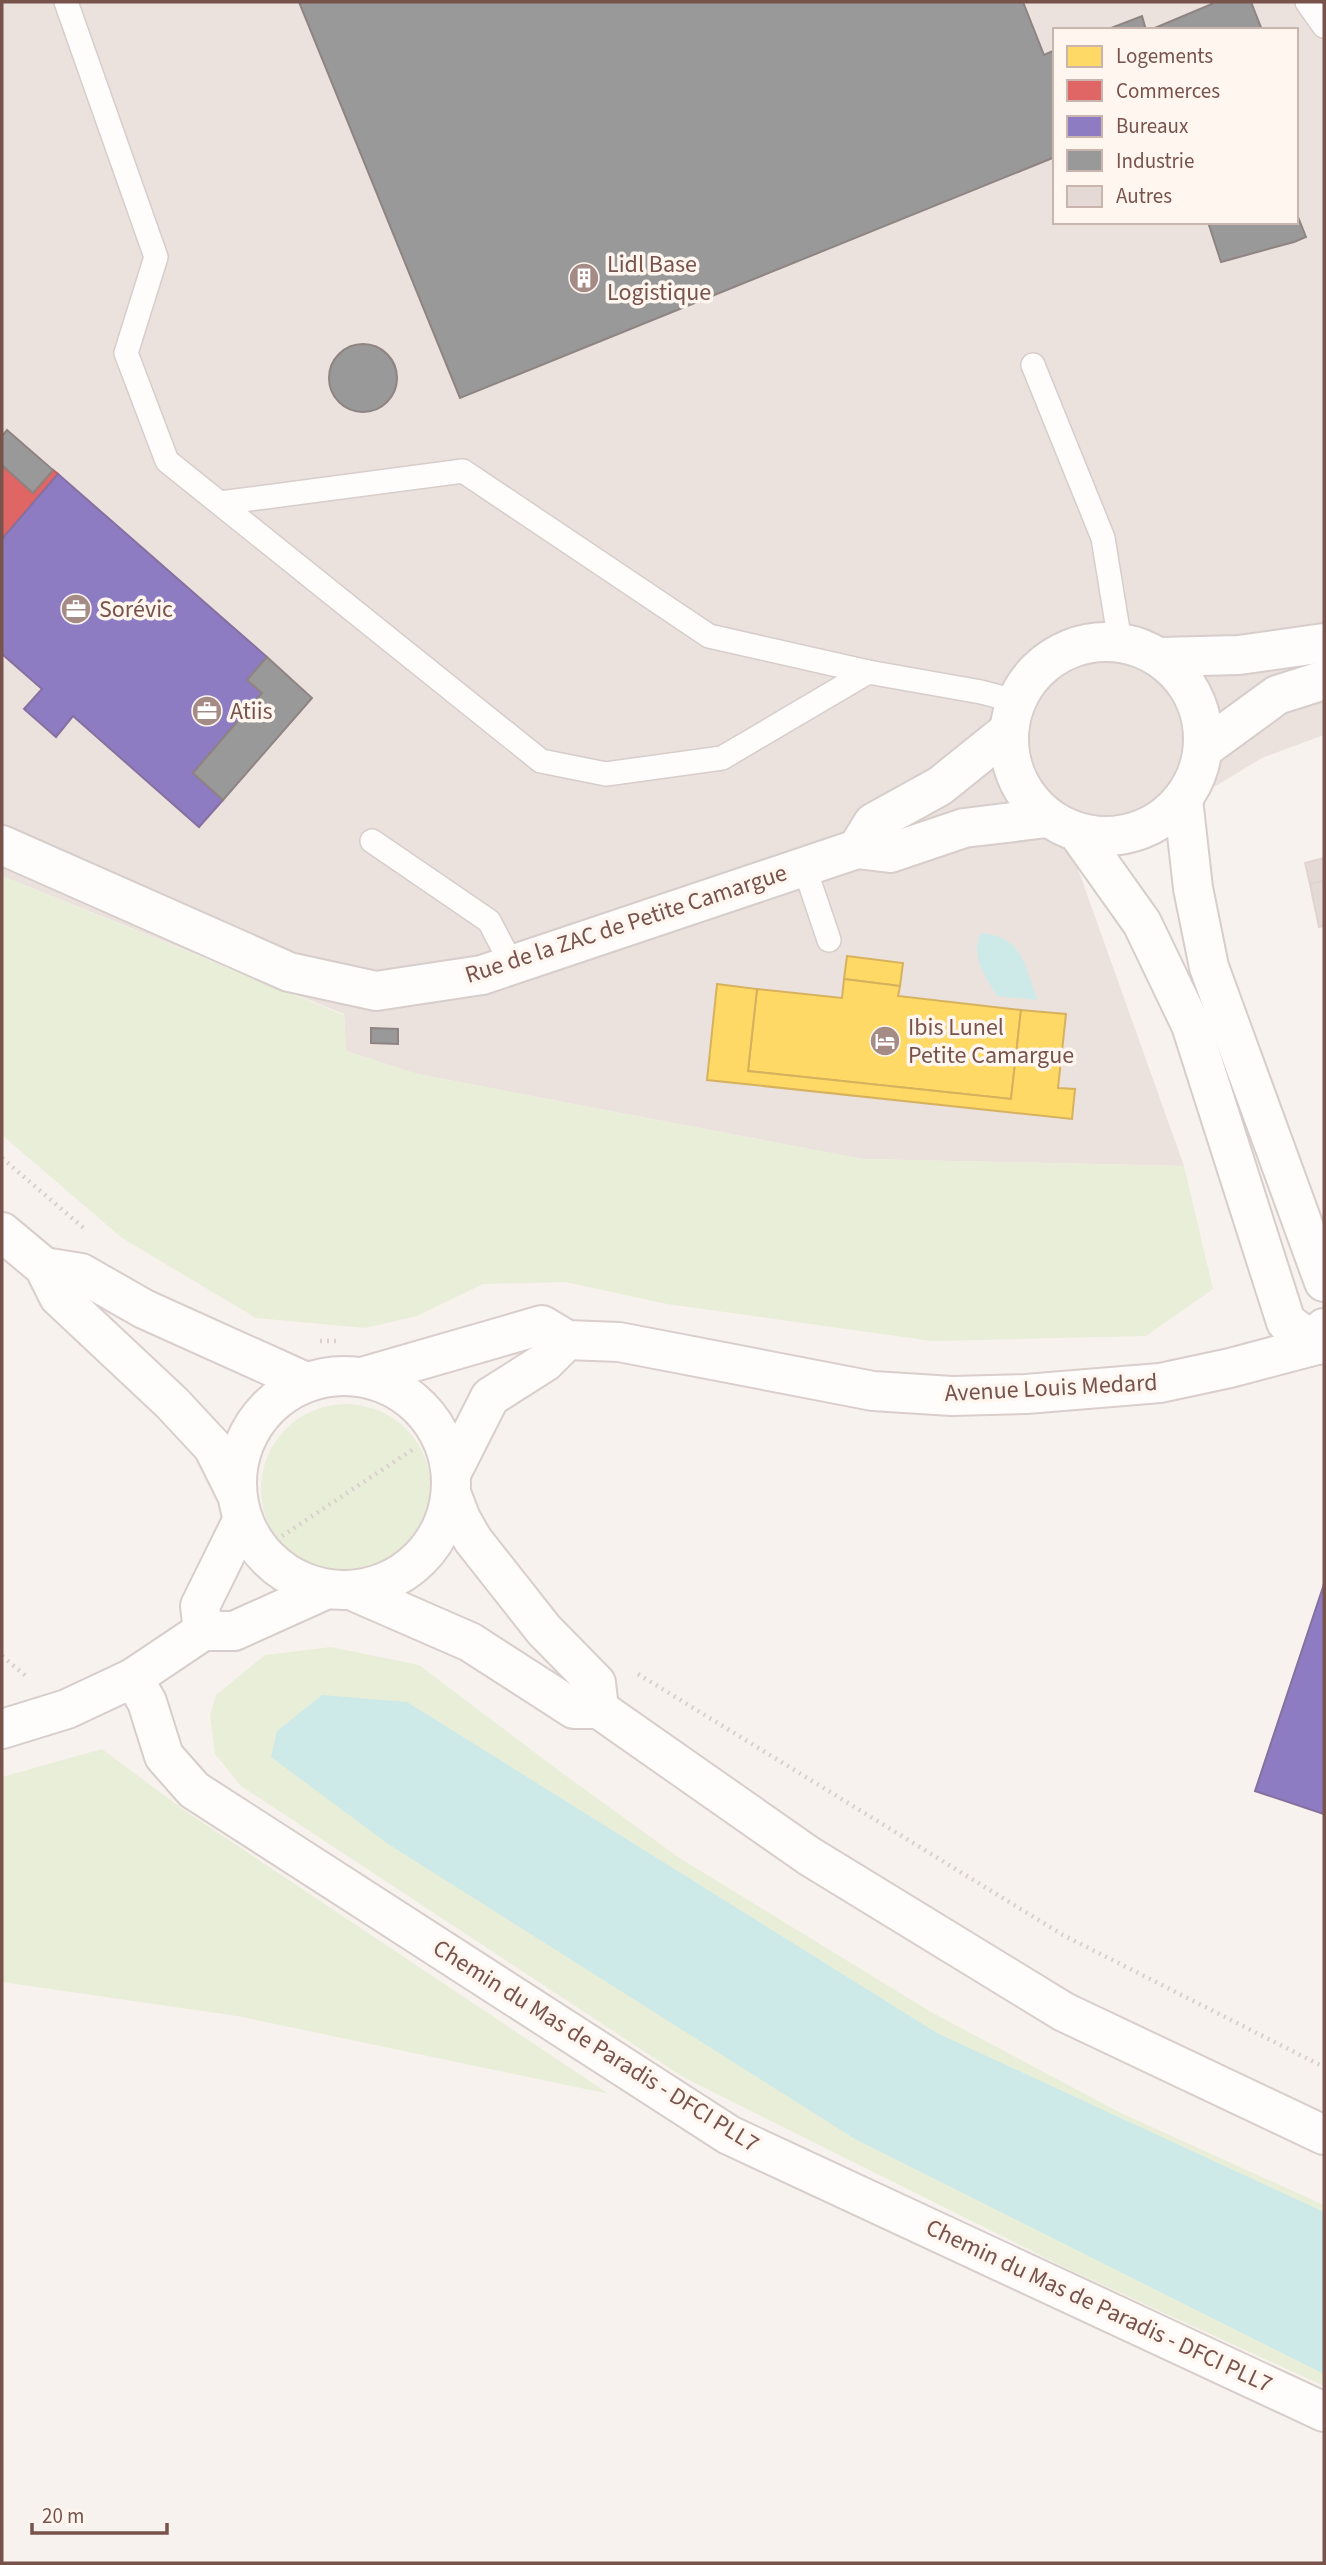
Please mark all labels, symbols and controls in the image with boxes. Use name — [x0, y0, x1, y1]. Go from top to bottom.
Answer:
legend — [1053, 28, 1298, 224]
text: Logements — [1116, 41, 1213, 71]
text: Commerces — [1116, 76, 1220, 106]
text: Bureaux — [1116, 111, 1189, 141]
text: Industrie — [1116, 146, 1194, 176]
text: Autres — [1116, 181, 1172, 211]
place label: Lidl Base Logistique — [607, 247, 711, 310]
building icon: Lidl Base Logistique — [567, 261, 601, 295]
office icon: Sorévic — [59, 592, 93, 626]
place label: Sorévic — [99, 592, 173, 627]
office icon: Atiis — [190, 694, 224, 728]
place label: Atiis — [230, 694, 273, 729]
street label: Rue de la ZAC de Petite Camargue — [460, 855, 792, 993]
place label: Ibis Lunel Petite Camargue — [908, 1010, 1074, 1073]
hotel icon: Ibis Lunel Petite Camargue — [868, 1024, 902, 1058]
street label: Avenue Louis Medard — [944, 1365, 1158, 1411]
street label: Chemin du Mas de Paradis - DFCI PLL7 — [426, 1931, 766, 2161]
street label: Chemin du Mas de Paradis - DFCI PLL7 — [920, 2210, 1278, 2402]
scale bar — [32, 2492, 166, 2536]
text: 20 m — [42, 2501, 84, 2531]

